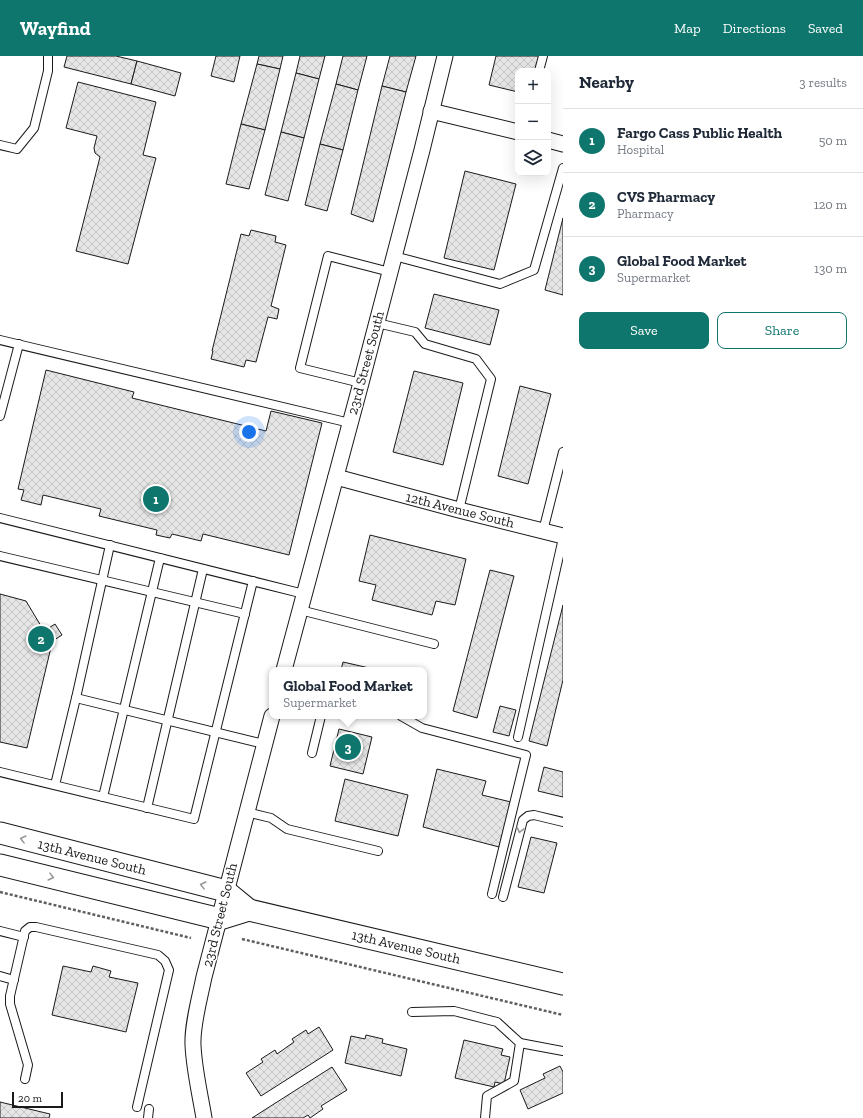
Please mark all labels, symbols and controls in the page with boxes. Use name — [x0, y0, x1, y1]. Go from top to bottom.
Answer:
text: Wayfind — [20, 17, 91, 40]
text: Map — [674, 20, 701, 37]
text: Directions — [723, 20, 786, 37]
text: Saved — [808, 20, 843, 37]
map controls — [515, 68, 551, 176]
button: + — [515, 68, 551, 104]
text: Nearby — [579, 72, 634, 92]
text: 3 results — [799, 75, 847, 90]
button: − — [515, 104, 551, 140]
text: Fargo Cass Public Health — [617, 124, 782, 142]
text: 1 — [589, 133, 595, 148]
text: 50 m — [819, 133, 847, 148]
button: layers — [515, 140, 551, 176]
text: Hospital — [617, 142, 664, 157]
text: CVS Pharmacy — [617, 188, 715, 206]
text: 2 — [589, 197, 595, 212]
text: 120 m — [814, 197, 847, 212]
text: Pharmacy — [617, 206, 674, 221]
text: Global Food Market — [617, 252, 747, 270]
text: 3 — [589, 261, 595, 276]
text: 130 m — [814, 261, 847, 276]
text: Supermarket — [617, 270, 690, 285]
street label: 23rd Street South — [344, 309, 388, 417]
button: Save — [579, 312, 709, 349]
button: Share — [717, 312, 847, 349]
your location — [239, 422, 259, 442]
pin: 1 — [143, 484, 169, 514]
street label: 12th Avenue South — [404, 488, 516, 532]
pin: 2 — [28, 624, 54, 654]
popup — [269, 667, 427, 719]
text: Global Food Market — [283, 677, 413, 695]
text: Supermarket — [283, 695, 357, 710]
pin: 3 — [335, 732, 361, 762]
one-way arrow — [516, 826, 525, 833]
street label: 13th Avenue South — [36, 835, 148, 879]
one-way arrow — [20, 836, 26, 844]
street label: 23rd Street South — [199, 861, 241, 969]
one-way arrow — [48, 872, 55, 881]
one-way arrow — [200, 881, 207, 890]
street label: 13th Avenue South — [350, 926, 462, 968]
scale bar — [12, 1090, 63, 1109]
text: 20 m — [18, 1092, 42, 1105]

